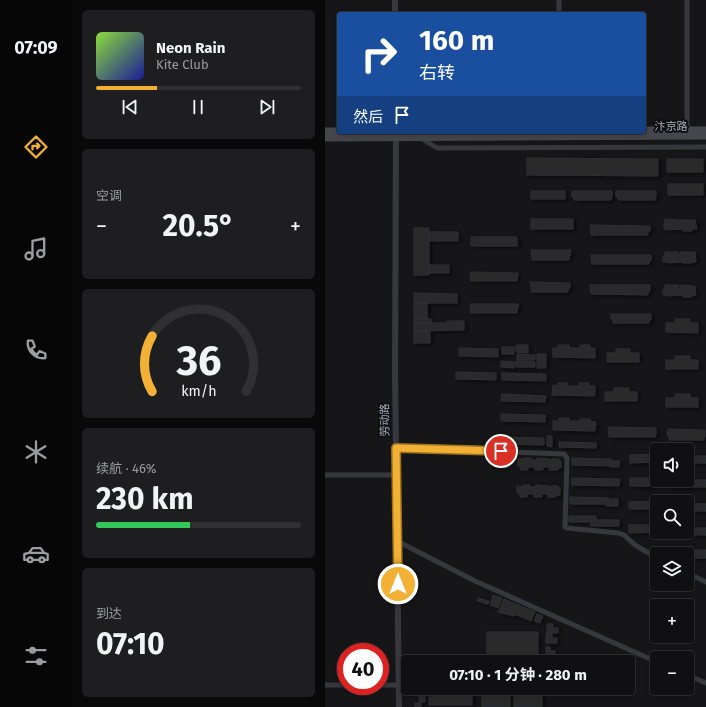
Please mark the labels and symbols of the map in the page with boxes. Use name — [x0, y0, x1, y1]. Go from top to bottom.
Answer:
street label: 汴京路 — [655, 120, 688, 133]
street label: 劳动路 — [378, 403, 392, 437]
pin — [484, 434, 518, 468]
position arrow — [377, 563, 419, 605]
speed limit sign: 40 — [337, 643, 389, 695]

